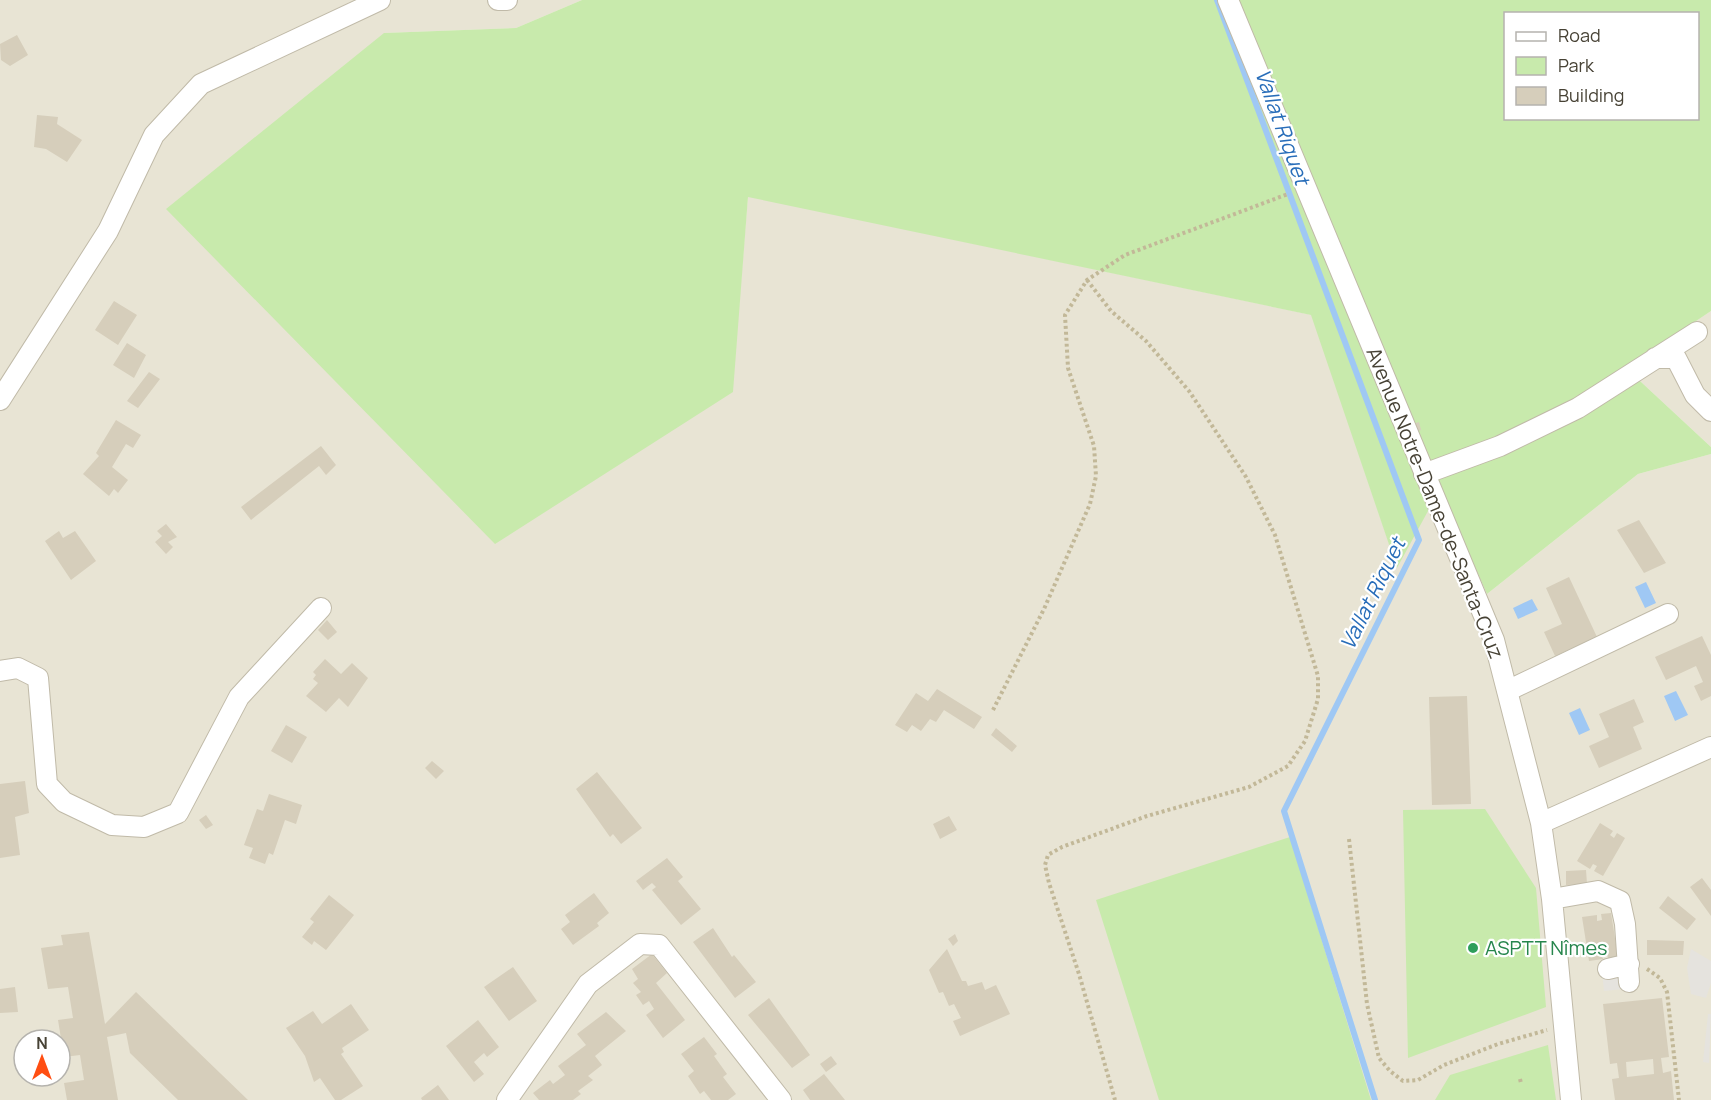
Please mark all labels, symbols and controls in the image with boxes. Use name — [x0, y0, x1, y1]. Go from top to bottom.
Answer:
legend — [1504, 12, 1699, 120]
text: Road — [1558, 23, 1601, 47]
text: Park — [1558, 53, 1595, 77]
water label: Vallat Riquet — [1249, 65, 1318, 191]
text: Building — [1558, 83, 1624, 107]
street label: Avenue Notre-Dame-de-Santa-Cruz — [1360, 343, 1510, 662]
water label: Vallat Riquet — [1333, 531, 1412, 654]
place label: ASPTT Nîmes — [1485, 934, 1608, 961]
marker: ASPTT Nîmes — [1466, 941, 1480, 955]
north arrow — [12, 1028, 72, 1088]
text: N — [36, 1032, 48, 1054]

